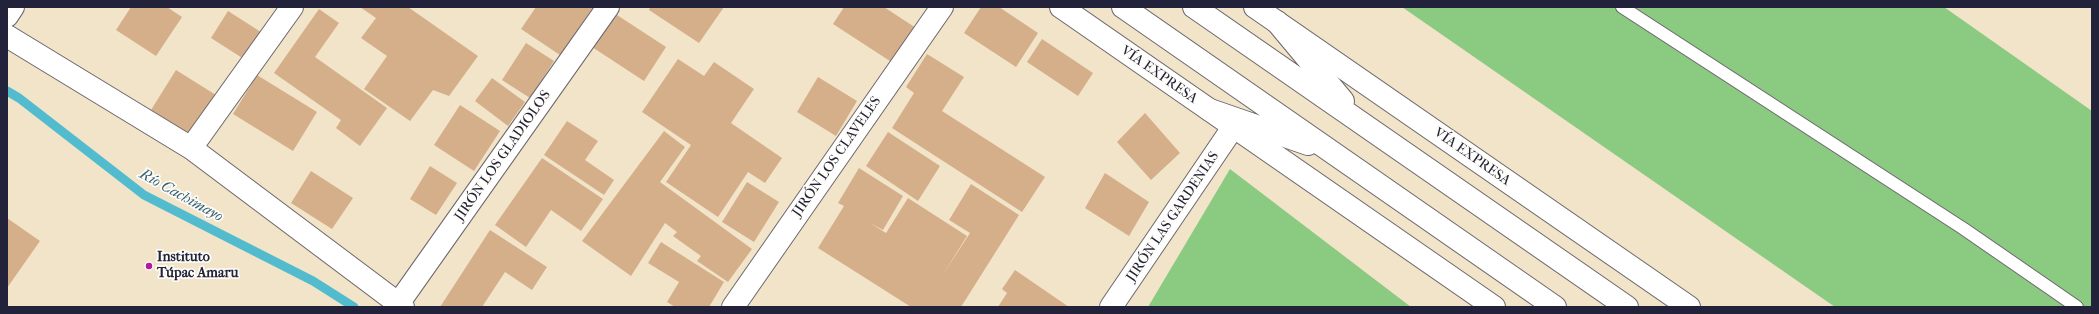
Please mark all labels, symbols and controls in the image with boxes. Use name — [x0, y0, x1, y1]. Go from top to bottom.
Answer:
street label: VÍA EXPRESA — [1117, 42, 1201, 108]
street label: JIRÓN LOS GLADIOLOS — [451, 87, 555, 225]
street label: JIRÓN LOS CLAVELES — [789, 94, 885, 220]
street label: VÍA EXPRESA — [1430, 124, 1514, 190]
street label: JIRÓN LAS GARDENIAS — [1123, 149, 1223, 285]
water label: Río Cachimayo — [136, 166, 226, 226]
place label: Instituto Túpac Amaru — [157, 250, 238, 282]
marker: Instituto Túpac Amaru — [144, 261, 154, 271]

